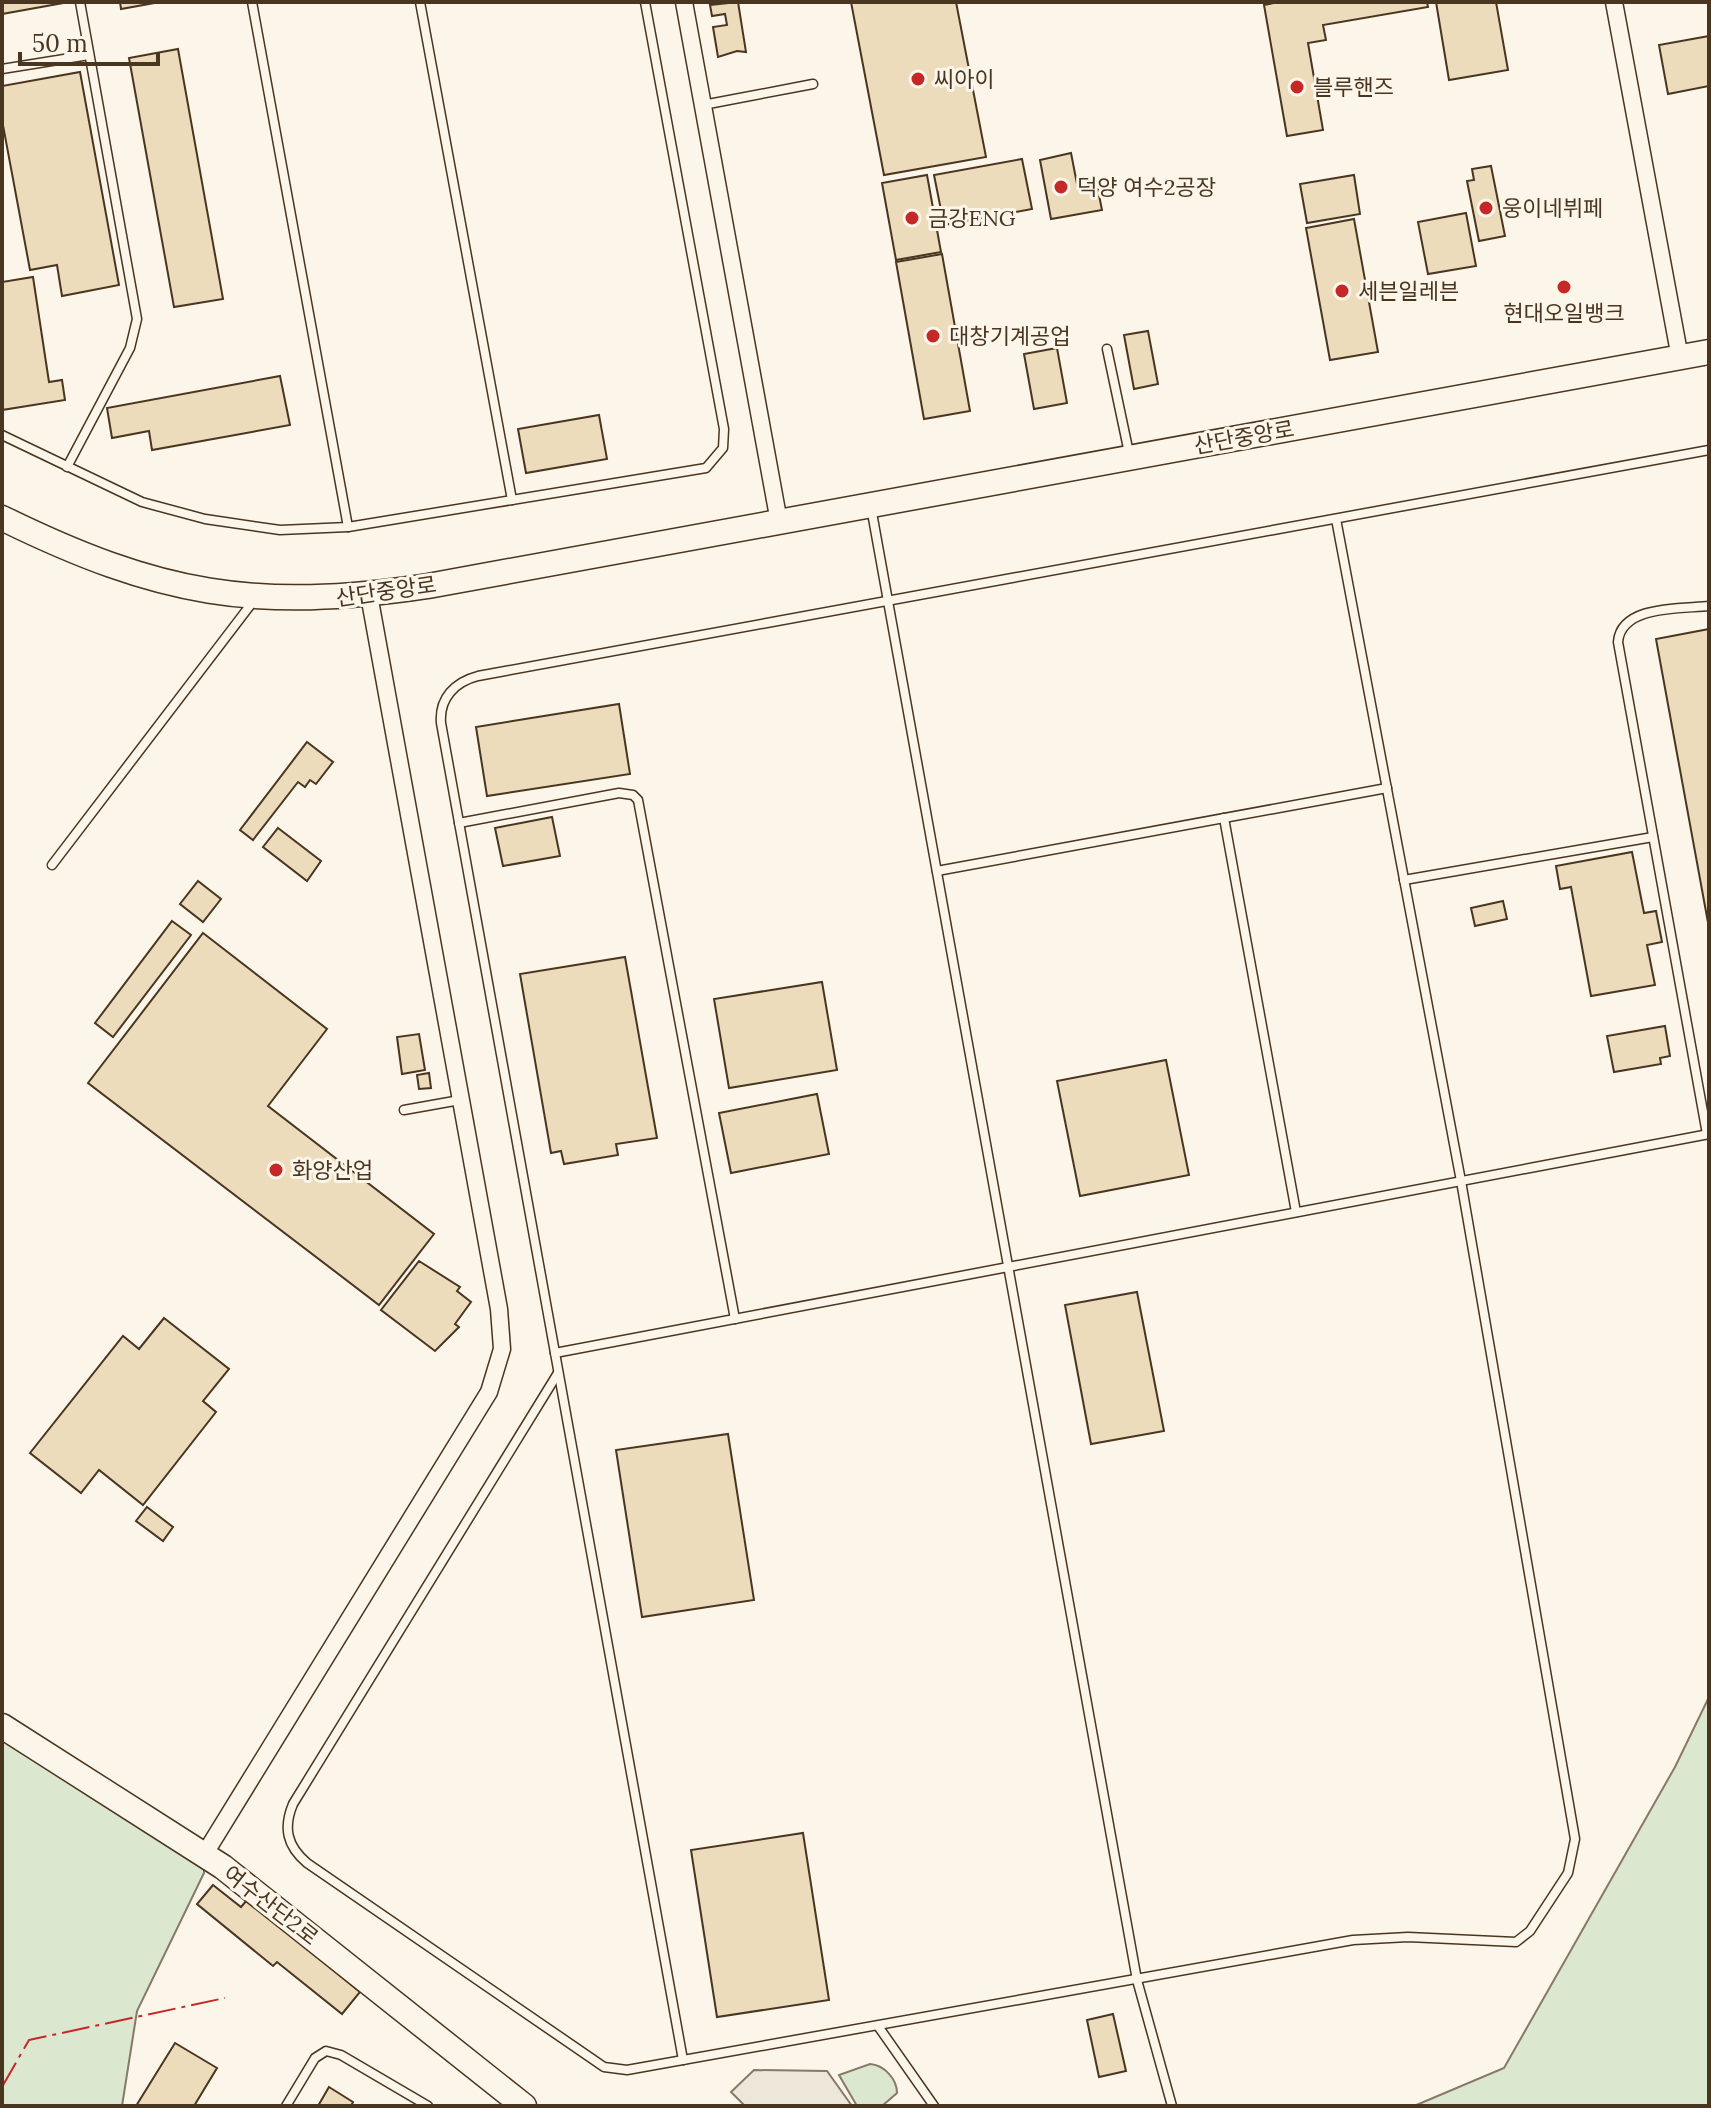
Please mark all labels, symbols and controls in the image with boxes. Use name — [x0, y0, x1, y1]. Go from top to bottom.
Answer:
scale bar — [20, 16, 158, 66]
text: 50 m — [32, 28, 88, 59]
place label: 씨아이 — [934, 65, 995, 93]
marker: 씨아이 — [909, 70, 927, 88]
place label: 블루핸즈 — [1313, 73, 1394, 101]
marker: 블루핸즈 — [1288, 78, 1306, 96]
place label: 덕양 여수2공장 — [1077, 173, 1216, 201]
marker: 덕양 여수2공장 — [1052, 178, 1070, 196]
place label: 웅이네뷔페 — [1502, 194, 1603, 222]
marker: 웅이네뷔페 — [1477, 199, 1495, 217]
place label: 금강ENG — [928, 204, 1016, 232]
marker: 금강ENG — [903, 209, 921, 227]
place label: 세븐일레븐 — [1358, 277, 1459, 305]
marker: 현대오일뱅크 — [1555, 278, 1573, 296]
marker: 세븐일레븐 — [1333, 282, 1351, 300]
place label: 현대오일뱅크 — [1503, 299, 1625, 327]
place label: 대창기계공업 — [949, 322, 1070, 350]
marker: 대창기계공업 — [924, 327, 942, 345]
street label: 산단중앙로 — [1192, 414, 1296, 460]
street label: 산단중앙로 — [334, 570, 438, 612]
place label: 화양산업 — [292, 1156, 373, 1184]
marker: 화양산업 — [267, 1161, 285, 1179]
street label: 여수산단2로 — [218, 1859, 324, 1951]

